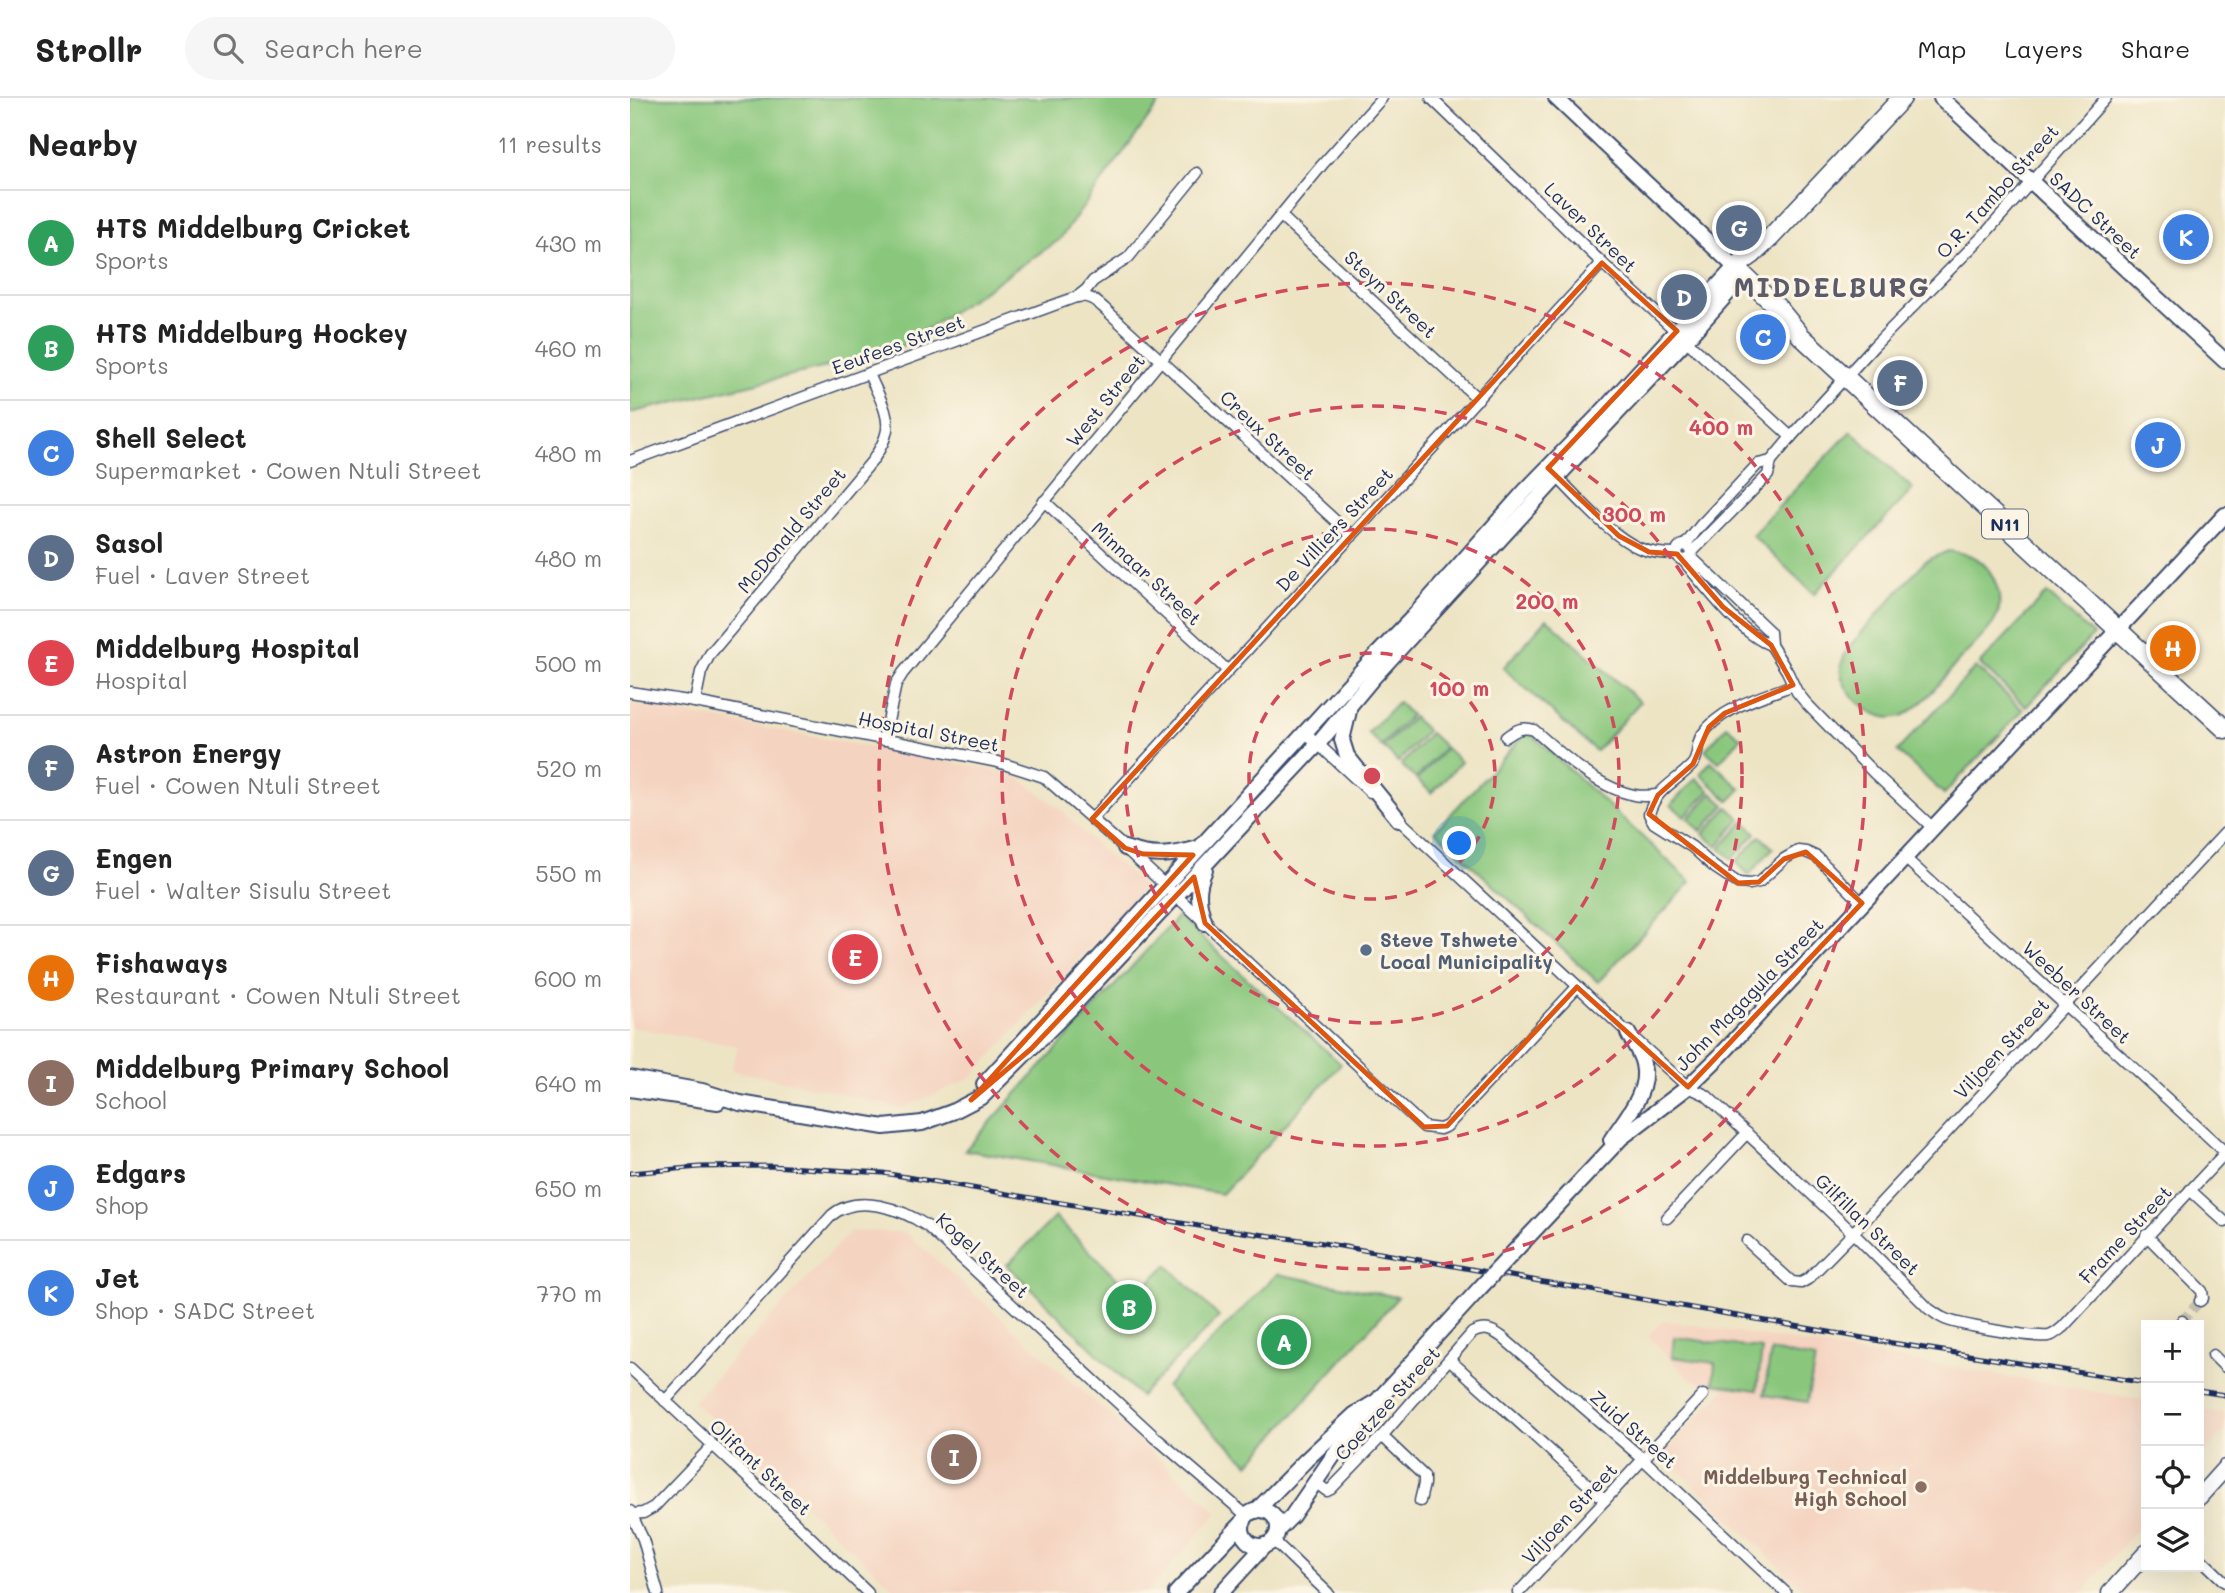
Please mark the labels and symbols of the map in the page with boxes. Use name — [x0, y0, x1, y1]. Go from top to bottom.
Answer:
street label: O.R. Tambo Street — [1930, 119, 2064, 263]
street label: SADC Street — [2045, 166, 2147, 264]
street label: Laver Street — [1539, 176, 1643, 278]
pin: G — [1716, 202, 1762, 254]
pin: K — [2163, 211, 2209, 263]
street label: Steyn Street — [1339, 245, 1443, 343]
district label: MIDDELBURG — [1733, 270, 1931, 304]
pin: D — [1661, 271, 1707, 323]
street label: Eeufees Street — [828, 308, 968, 380]
pin: C — [1740, 311, 1786, 363]
street label: West Street — [1060, 348, 1150, 452]
pin: F — [1877, 357, 1923, 409]
street label: Creux Street — [1215, 384, 1321, 486]
text: 400 m — [1689, 413, 1753, 440]
pin: J — [2135, 419, 2181, 471]
street label: De Villiers Street — [1270, 461, 1398, 597]
street label: McDonald Street — [731, 462, 851, 598]
text: 300 m — [1602, 500, 1666, 527]
road number: N11 — [1982, 510, 2028, 538]
street label: Minnaar Street — [1087, 516, 1207, 630]
text: 200 m — [1516, 587, 1578, 614]
pin: H — [2150, 622, 2196, 674]
text: 100 m — [1429, 674, 1489, 701]
street label: Hospital Street — [856, 705, 1002, 757]
centre of rings — [1360, 764, 1384, 788]
your location — [1442, 826, 1476, 860]
street label: John Magagula Street — [1669, 912, 1829, 1076]
place label: Steve Tshwete Local Municipality — [1380, 927, 1553, 974]
pin: E — [832, 931, 878, 983]
street label: Weeber Street — [2017, 935, 2137, 1049]
marker: Steve Tshwete Local Municipality — [1358, 942, 1374, 958]
street label: Viljoen Street — [1948, 992, 2054, 1104]
street label: Gilfillan Street — [1810, 1168, 1926, 1280]
street label: Frame Street — [2073, 1180, 2177, 1288]
street label: Kogel Street — [931, 1207, 1035, 1303]
pin: B — [1106, 1281, 1152, 1333]
pin: A — [1261, 1316, 1307, 1368]
street label: Coetzee Street — [1329, 1341, 1445, 1465]
street label: Zuid Street — [1585, 1384, 1683, 1474]
street label: Olifant Street — [705, 1413, 817, 1521]
pin: I — [931, 1431, 977, 1483]
street label: Viljoen Street — [1516, 1457, 1622, 1569]
place label: Middelburg Technical High School — [1703, 1464, 1907, 1511]
marker: Middelburg Technical High School — [1913, 1479, 1929, 1495]

